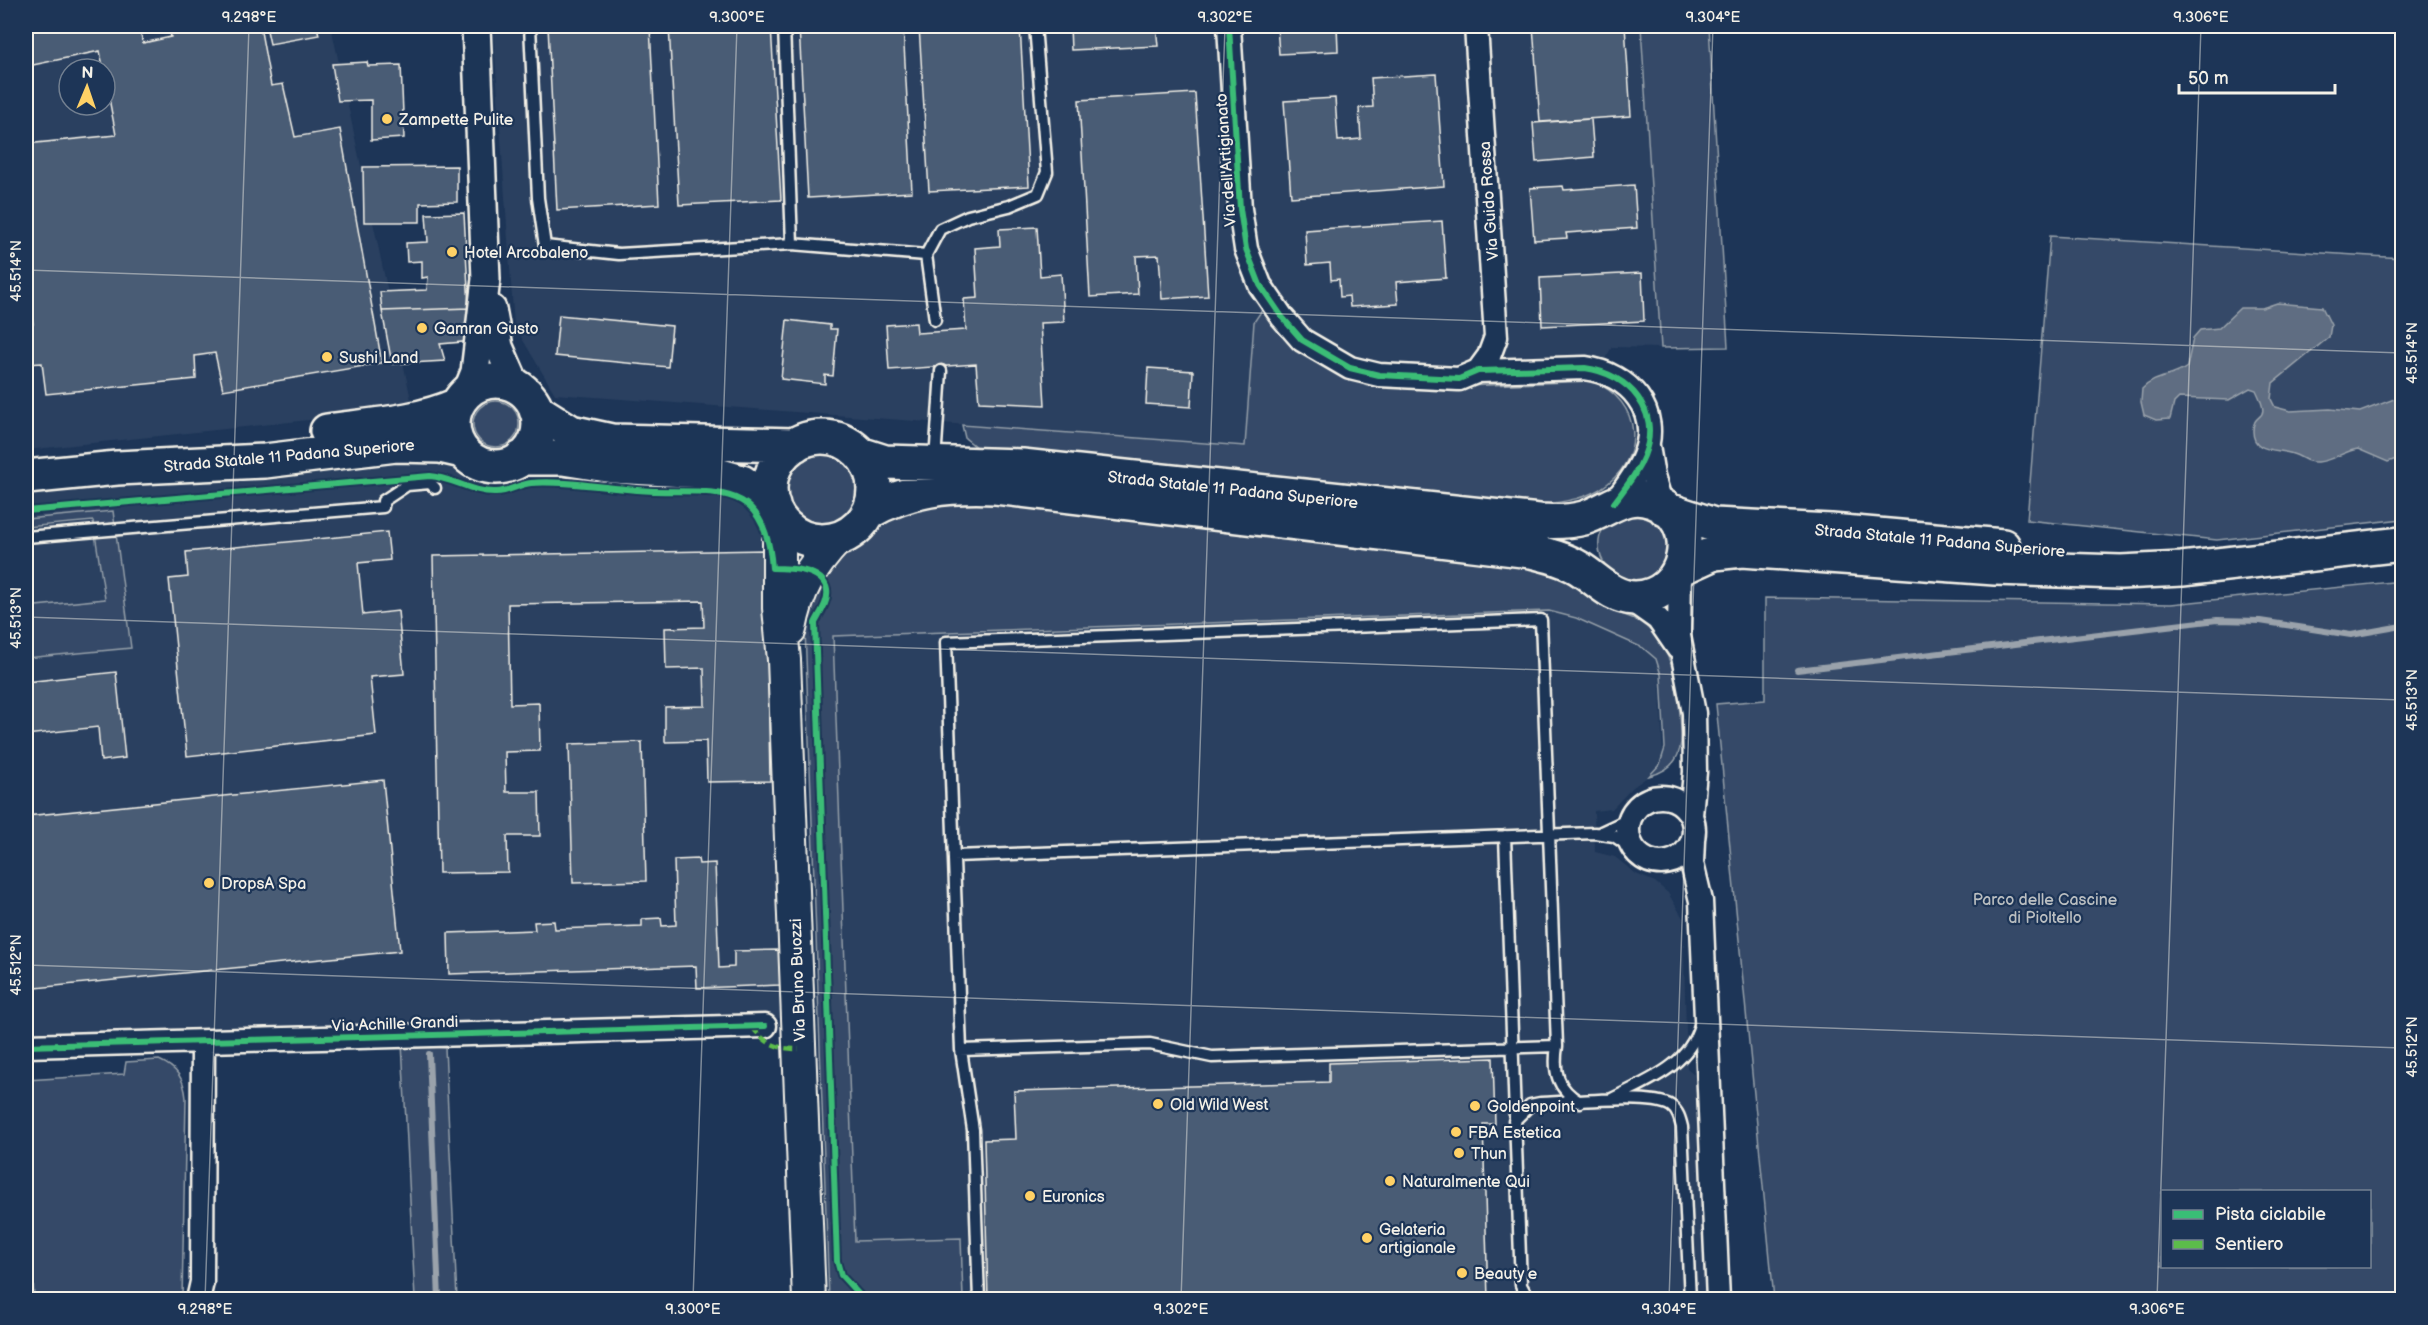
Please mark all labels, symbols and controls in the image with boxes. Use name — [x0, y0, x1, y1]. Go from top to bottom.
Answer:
text: 9.298°E — [222, 8, 276, 27]
text: 9.300°E — [709, 8, 765, 27]
text: 9.302°E — [1198, 8, 1253, 27]
text: 9.304°E — [1686, 8, 1741, 27]
text: 9.306°E — [2173, 8, 2229, 27]
north arrow — [57, 57, 117, 117]
scale bar — [2179, 57, 2335, 95]
text: N — [81, 64, 94, 83]
text: 50 m — [2188, 68, 2229, 89]
street label: Via dell'Artigianato — [1212, 93, 1241, 227]
place label: Zampette Pulite — [398, 111, 514, 130]
marker: Zampette Pulite — [380, 112, 394, 126]
street label: Via Guido Rossa — [1476, 141, 1503, 261]
text: 45.514°N — [7, 240, 26, 302]
place label: Hotel Arcobaleno — [464, 244, 588, 263]
marker: Hotel Arcobaleno — [445, 245, 459, 259]
place label: Gamran Gusto — [434, 320, 539, 339]
marker: Gamran Gusto — [415, 321, 429, 335]
text: 45.514°N — [2403, 322, 2422, 384]
place label: Sushi Land — [339, 349, 418, 368]
marker: Sushi Land — [320, 350, 334, 364]
street label: Strada Statale 11 Padana Superiore — [163, 436, 416, 477]
street label: Strada Statale 11 Padana Superiore — [1107, 468, 1359, 513]
street label: Strada Statale 11 Padana Superiore — [1814, 521, 2067, 562]
text: 45.513°N — [7, 587, 26, 649]
text: 45.513°N — [2403, 669, 2422, 731]
place label: DropsA Spa — [221, 875, 306, 894]
marker: DropsA Spa — [202, 876, 216, 890]
park label: Parco delle Cascine di Pioltello — [1973, 891, 2118, 928]
street label: Via Bruno Buozzi — [787, 918, 810, 1042]
text: 45.512°N — [7, 934, 26, 996]
street label: Via Achille Grandi — [331, 1013, 459, 1036]
text: 45.512°N — [2403, 1016, 2422, 1078]
place label: Old Wild West — [1170, 1096, 1268, 1115]
marker: Old Wild West — [1151, 1097, 1165, 1111]
place label: Goldenpoint — [1487, 1098, 1575, 1117]
marker: Goldenpoint — [1468, 1099, 1482, 1113]
place label: FBA Estetica — [1468, 1124, 1561, 1143]
marker: FBA Estetica — [1449, 1125, 1463, 1139]
place label: Thun — [1471, 1145, 1507, 1164]
marker: Thun — [1452, 1146, 1466, 1160]
place label: Naturalmente Qui — [1402, 1173, 1530, 1192]
marker: Naturalmente Qui — [1383, 1174, 1397, 1188]
place label: Euronics — [1042, 1188, 1105, 1207]
marker: Euronics — [1023, 1189, 1037, 1203]
legend — [2161, 1190, 2371, 1268]
text: Pista ciclabile — [2215, 1204, 2326, 1225]
place label: Gelateria artigianale — [1379, 1221, 1456, 1258]
marker: Gelateria artigianale — [1360, 1231, 1374, 1245]
text: Sentiero — [2215, 1234, 2284, 1255]
place label: Beauty e — [1474, 1265, 1538, 1284]
marker: Beauty e — [1455, 1266, 1469, 1280]
text: 9.298°E — [178, 1300, 232, 1319]
text: 9.300°E — [665, 1300, 721, 1319]
text: 9.302°E — [1154, 1300, 1209, 1319]
text: 9.304°E — [1642, 1300, 1697, 1319]
text: 9.306°E — [2129, 1300, 2185, 1319]

